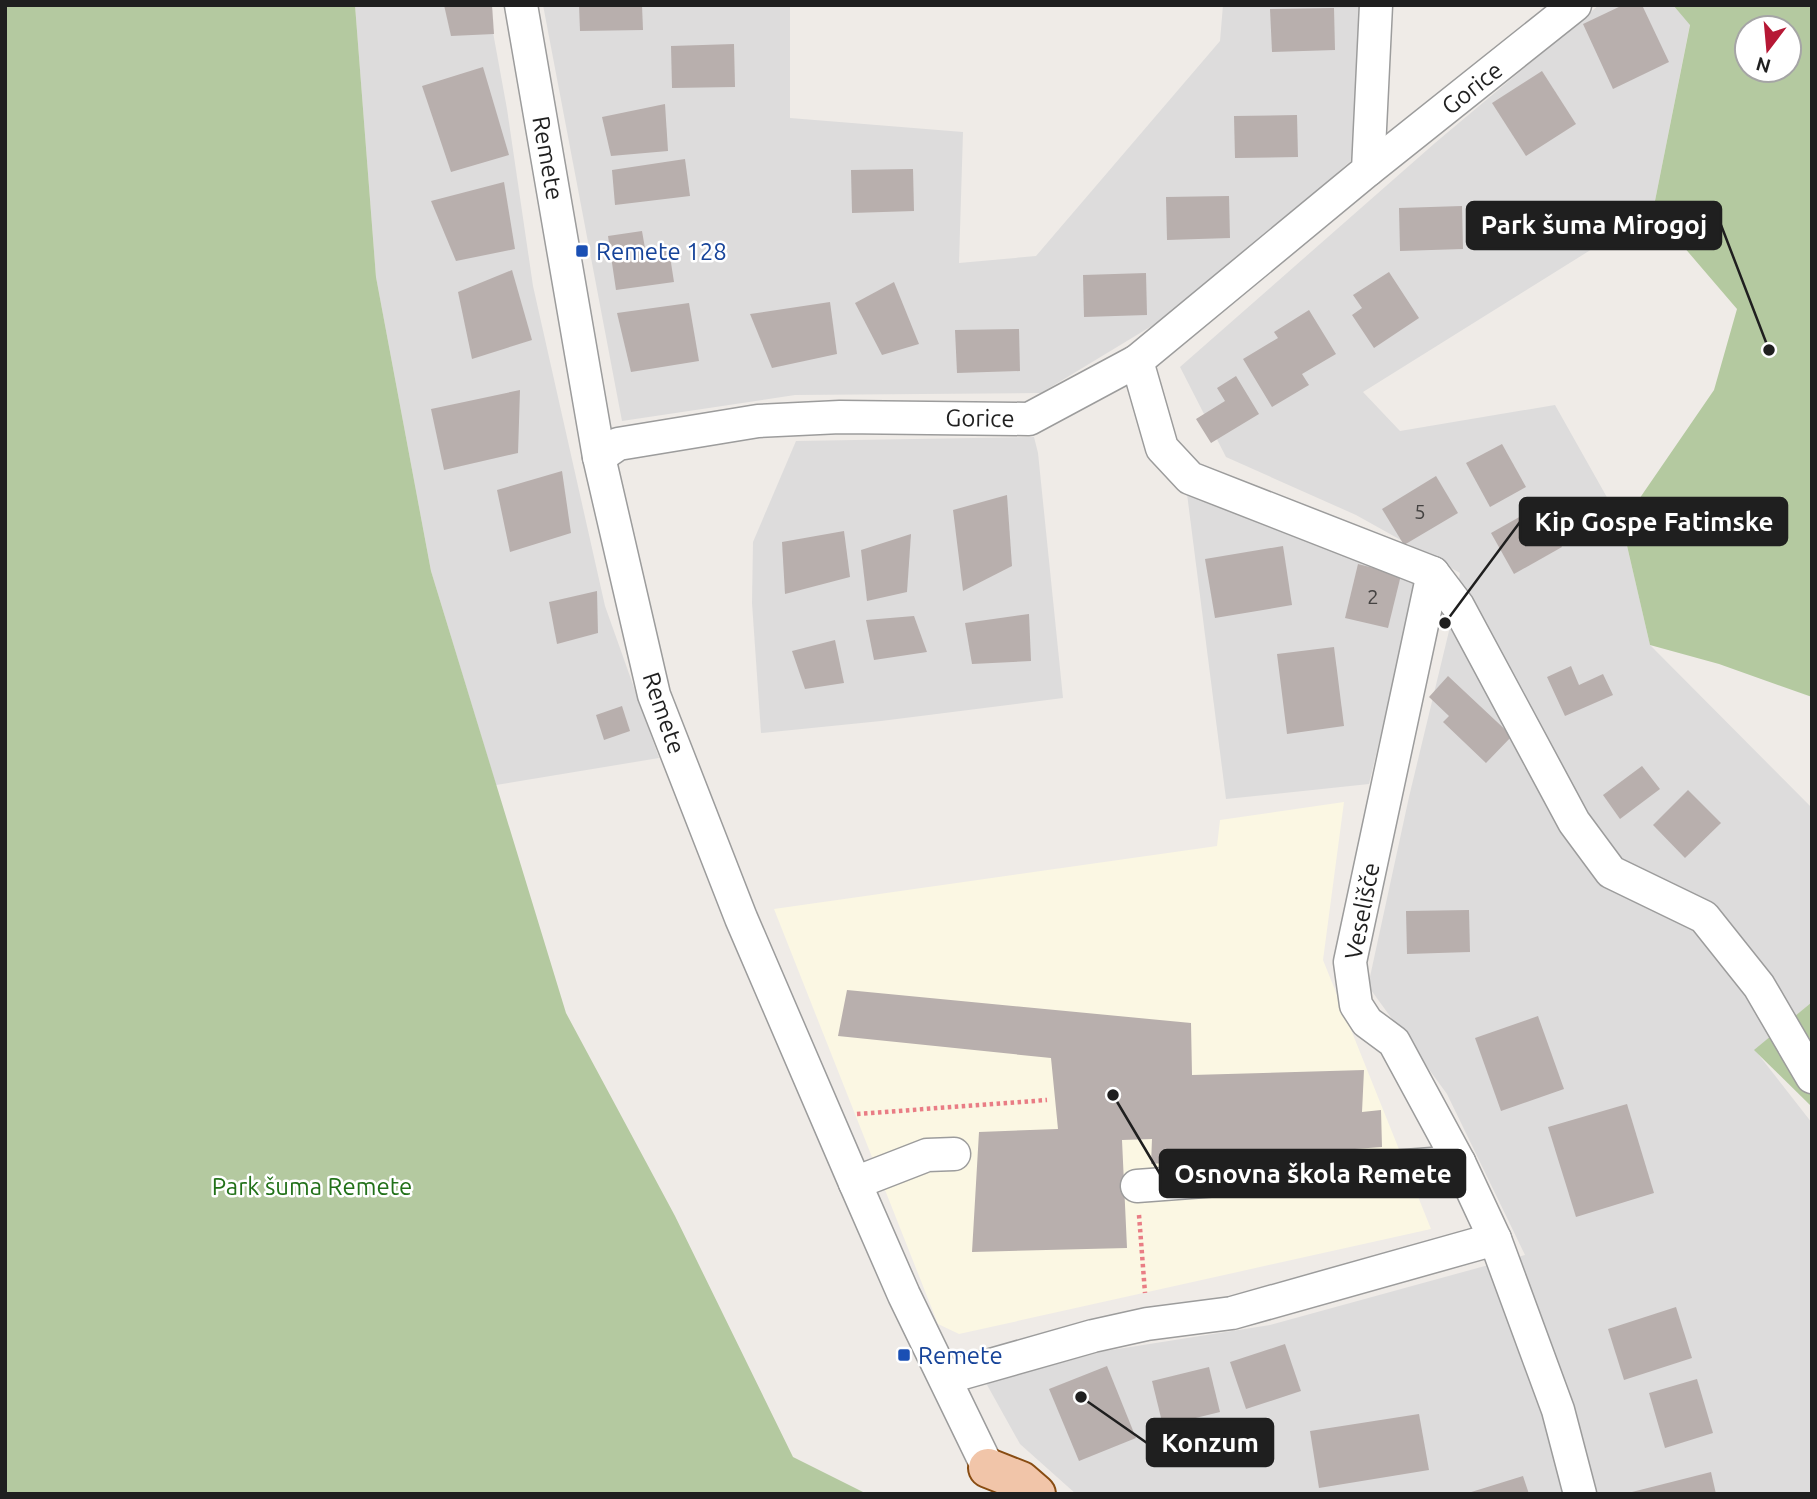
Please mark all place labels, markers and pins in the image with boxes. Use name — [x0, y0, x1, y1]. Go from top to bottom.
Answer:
callout: Park šuma Mirogoj — [1467, 202, 1721, 249]
place label: Remete 128 — [596, 238, 727, 265]
marker: Remete 128 — [574, 243, 590, 259]
callout: Kip Gospe Fatimske — [1520, 498, 1787, 545]
callout: Osnovna škola Remete — [1160, 1150, 1465, 1197]
place label: Remete — [918, 1342, 1003, 1369]
marker: Remete — [896, 1347, 912, 1363]
callout: Konzum — [1147, 1419, 1273, 1466]

